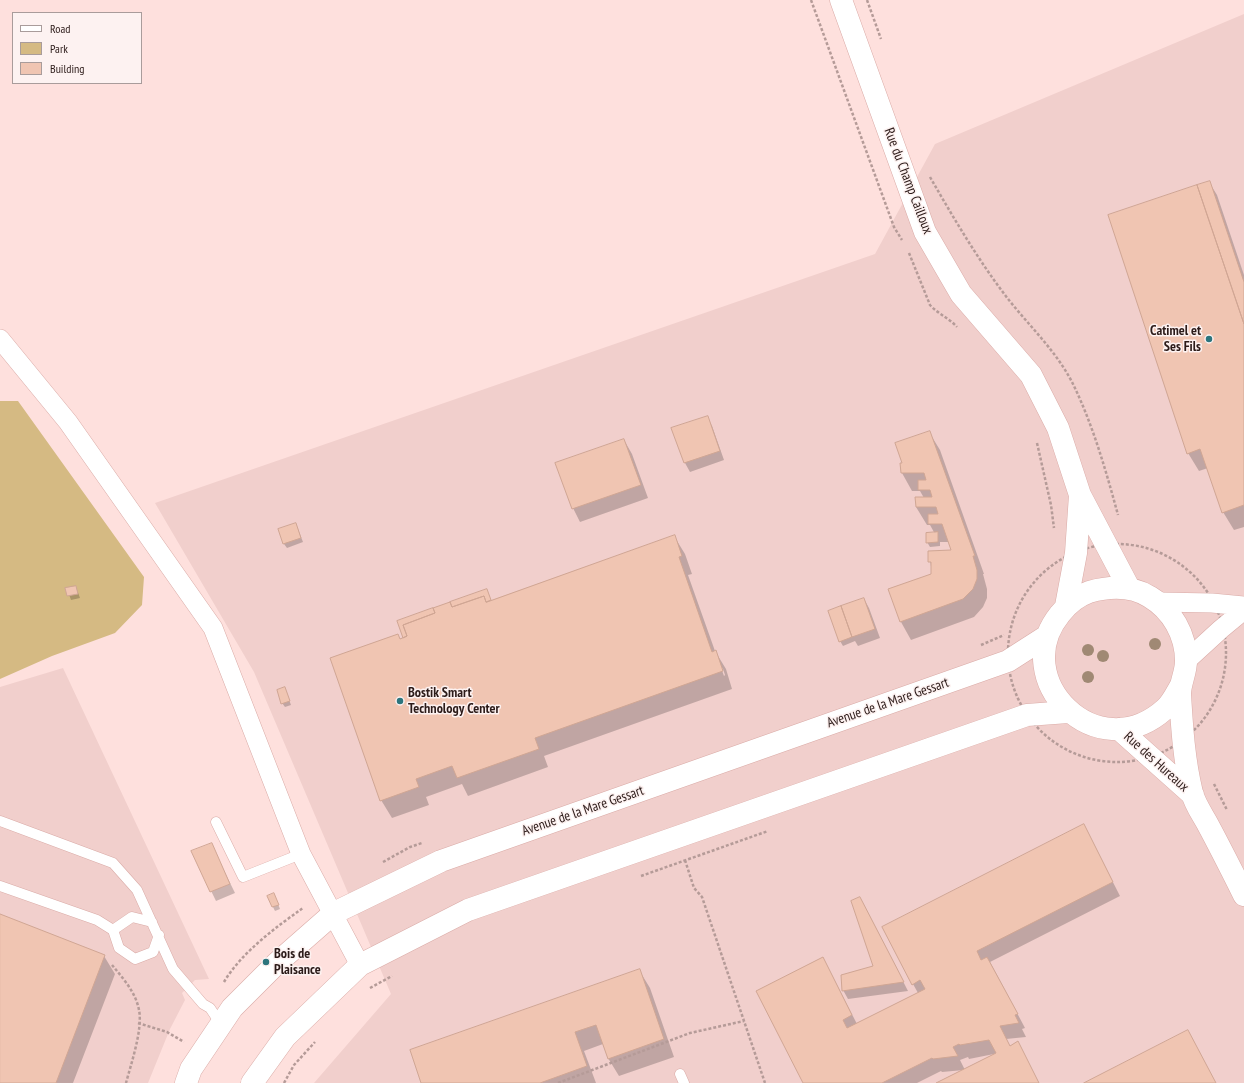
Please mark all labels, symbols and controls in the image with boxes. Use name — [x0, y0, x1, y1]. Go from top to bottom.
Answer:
legend — [12, 12, 142, 84]
text: Road — [50, 21, 70, 36]
text: Park — [50, 41, 68, 56]
text: Building — [50, 61, 85, 76]
street label: Rue du Champ Cailloux — [880, 126, 936, 236]
place label: Catimel et Ses Fils — [1150, 323, 1201, 356]
marker: Catimel et Ses Fils — [1204, 334, 1214, 344]
street label: Avenue de la Mare Gessart — [825, 674, 951, 732]
place label: Bostik Smart Technology Center — [408, 685, 500, 718]
marker: Bostik Smart Technology Center — [395, 696, 405, 706]
street label: Rue des Hureaux — [1120, 728, 1192, 796]
street label: Avenue de la Mare Gessart — [520, 782, 646, 840]
place label: Bois de Plaisance — [274, 946, 321, 978]
marker: Bois de Plaisance — [261, 957, 271, 967]

